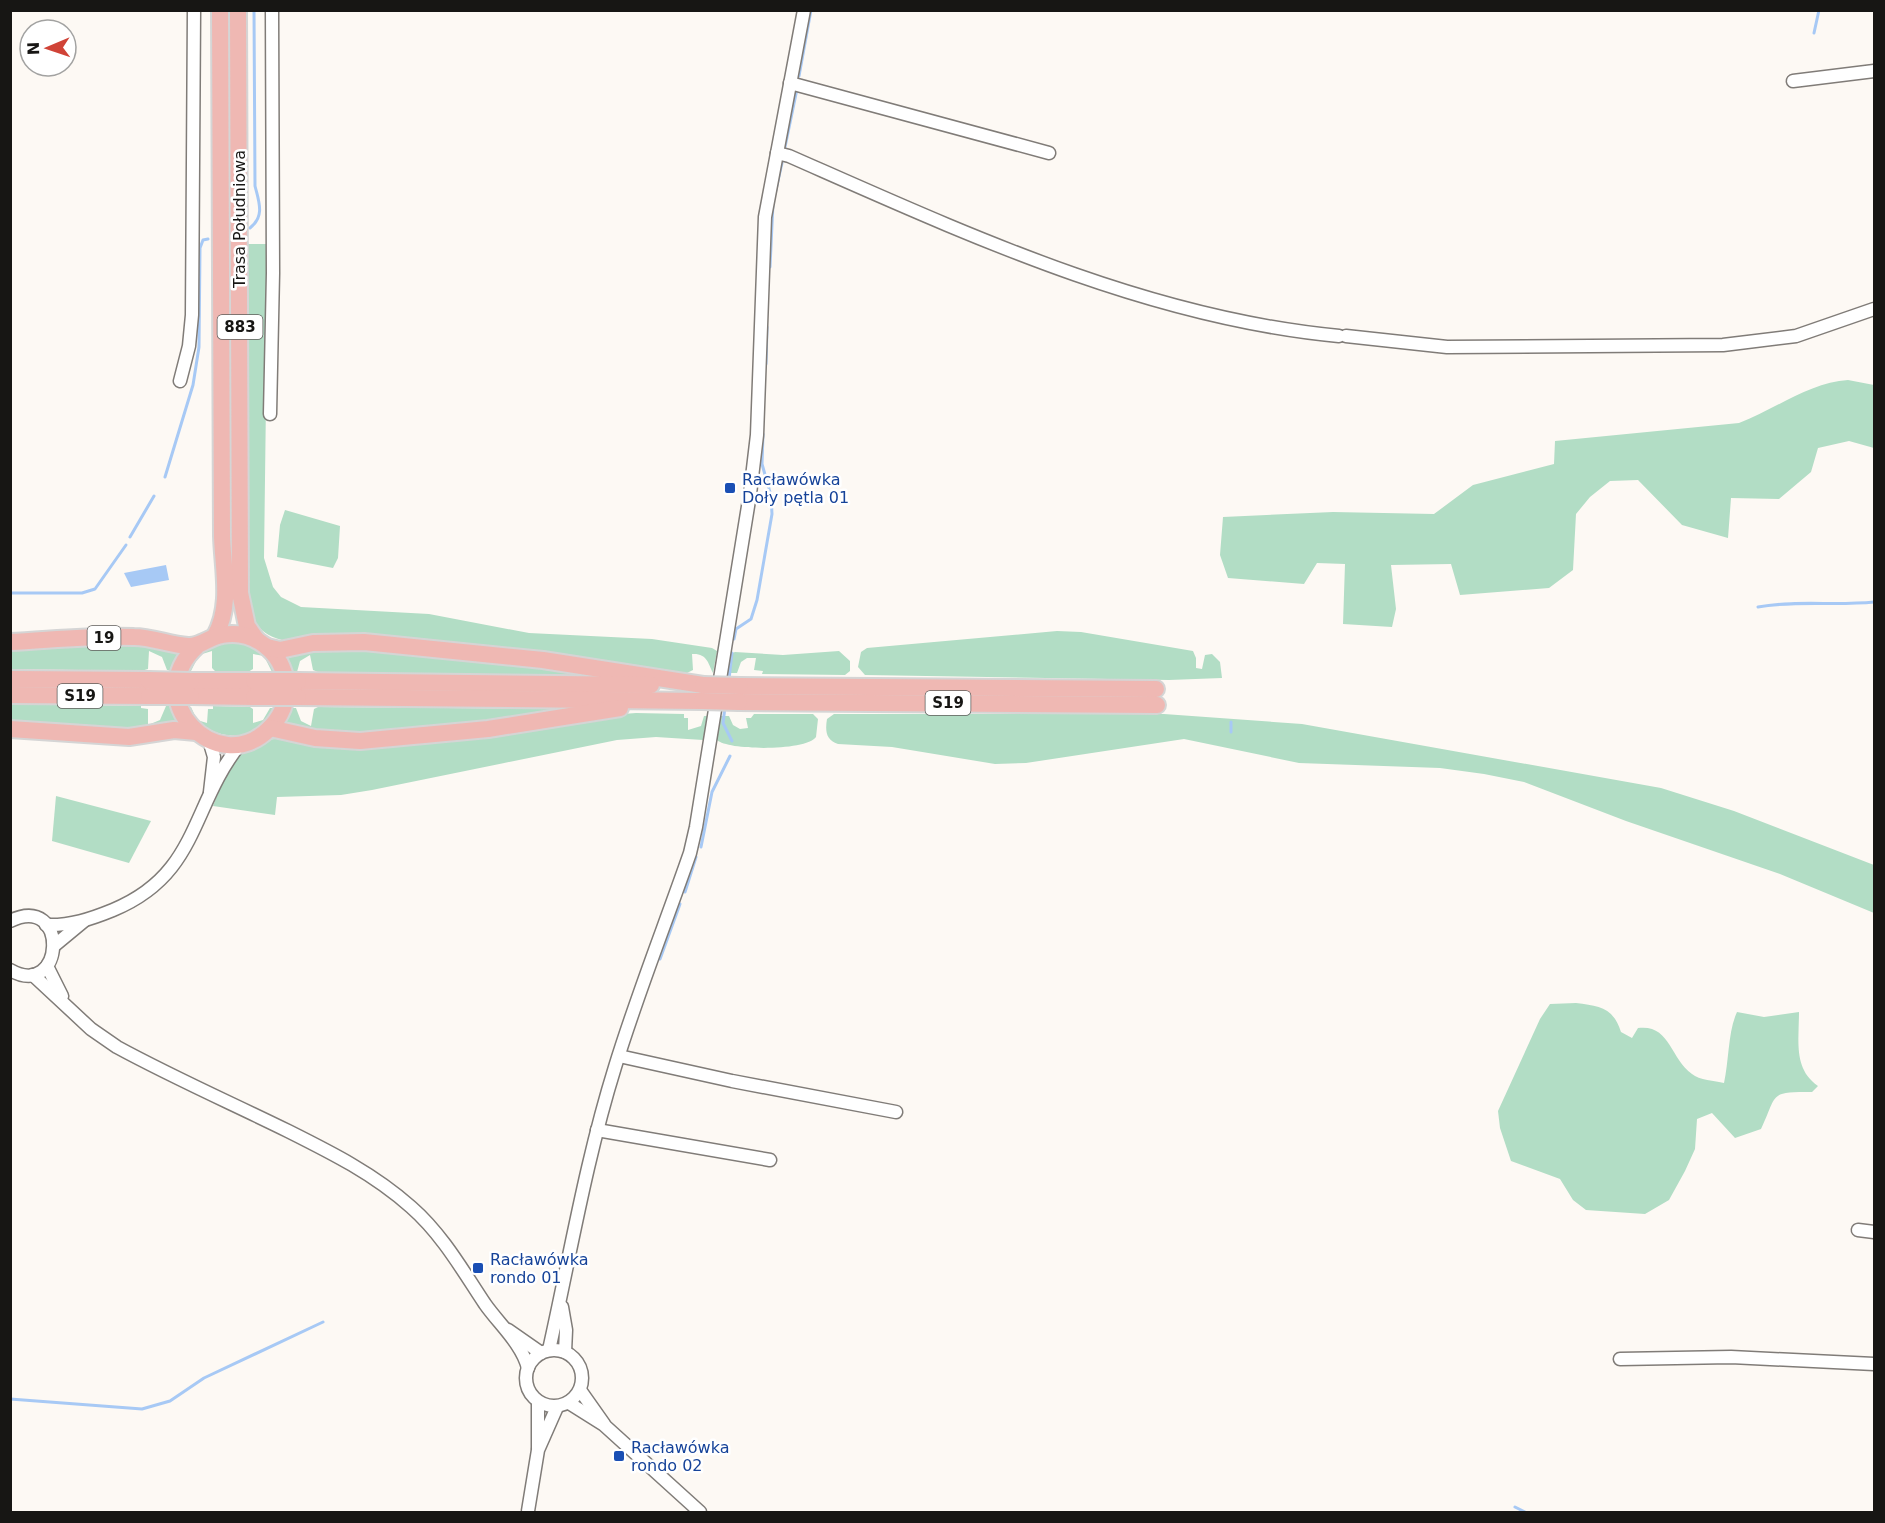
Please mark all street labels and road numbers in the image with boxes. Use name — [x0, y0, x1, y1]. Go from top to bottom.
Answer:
street label: Trasa Południowa — [230, 150, 249, 289]
road number: 883 — [218, 315, 262, 339]
road number: 19 — [88, 626, 120, 650]
road number: S19 — [58, 684, 103, 708]
road number: S19 — [926, 691, 970, 715]

